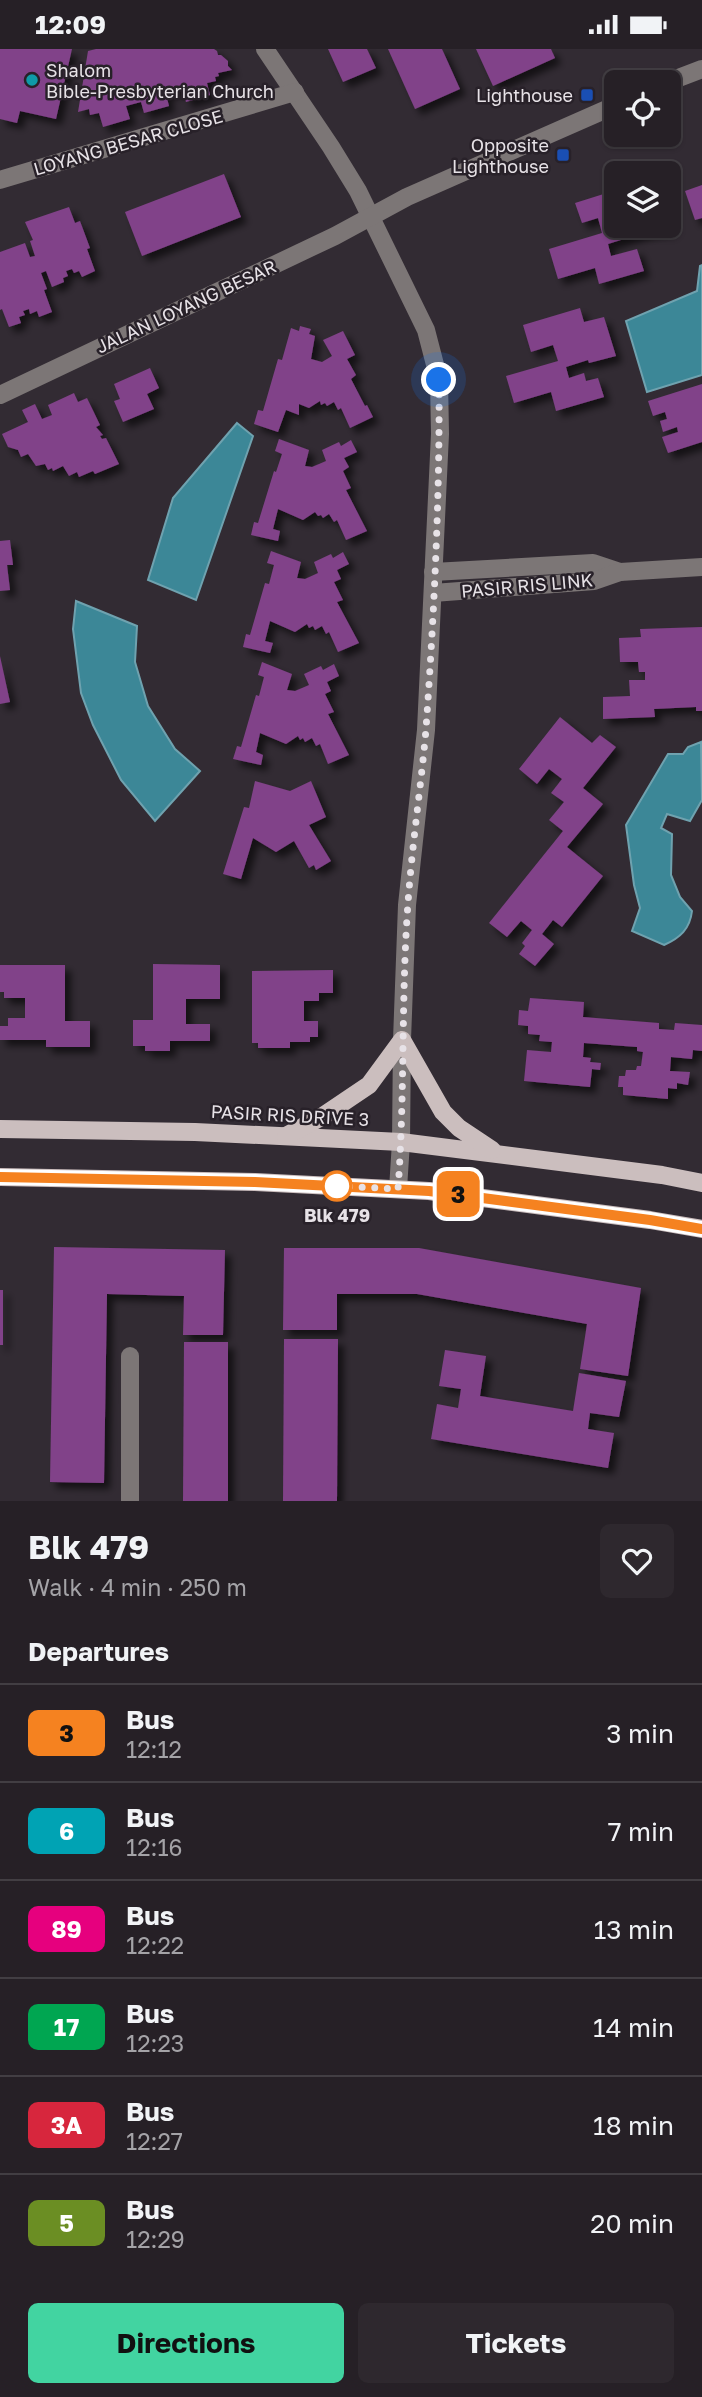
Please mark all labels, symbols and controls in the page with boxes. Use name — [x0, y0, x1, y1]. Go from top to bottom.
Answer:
text: 12:09 — [35, 9, 106, 40]
place label: Shalom Bible-Presbyterian Church — [46, 59, 274, 102]
map controls — [604, 70, 681, 238]
button: locate — [604, 70, 681, 147]
marker: Shalom Bible-Presbyterian Church — [24, 72, 40, 88]
place label: Lighthouse — [476, 84, 573, 106]
marker: Lighthouse — [579, 87, 595, 103]
street label: LOYANG BESAR CLOSE — [31, 104, 225, 180]
place label: Opposite Lighthouse — [452, 134, 549, 177]
marker: Opposite Lighthouse — [555, 147, 571, 163]
button: layers — [604, 161, 681, 238]
street label: JALAN LOYANG BESAR — [92, 255, 280, 357]
your location — [421, 362, 456, 397]
street label: PASIR RIS LINK — [460, 568, 594, 602]
street label: PASIR RIS DRIVE 3 — [210, 1100, 370, 1130]
marker: Blk 479 — [322, 1171, 352, 1201]
line badge: 3 — [435, 1171, 481, 1217]
text: 3 — [451, 1179, 465, 1208]
place label: Blk 479 — [304, 1204, 370, 1226]
button: heart — [600, 1524, 674, 1598]
text: Blk 479 — [28, 1527, 149, 1566]
text: Walk · 4 min · 250 m — [28, 1573, 247, 1601]
text: Departures — [28, 1636, 169, 1667]
text: Bus — [126, 1704, 174, 1735]
text: 3 — [59, 1718, 74, 1747]
text: 3 min — [606, 1718, 674, 1749]
text: 12:12 — [126, 1735, 182, 1763]
text: Bus — [126, 1802, 174, 1833]
text: 6 — [59, 1816, 74, 1845]
text: 7 min — [608, 1816, 674, 1847]
text: 12:16 — [126, 1833, 182, 1861]
text: Bus — [126, 1900, 174, 1931]
text: 89 — [51, 1914, 82, 1943]
text: 13 min — [594, 1914, 674, 1945]
text: 12:22 — [126, 1931, 184, 1959]
text: Bus — [126, 1998, 174, 2029]
text: 17 — [54, 2012, 79, 2041]
text: 14 min — [593, 2012, 674, 2043]
text: 12:23 — [126, 2029, 184, 2057]
text: Bus — [126, 2096, 174, 2127]
text: 3A — [51, 2110, 82, 2139]
text: 18 min — [593, 2110, 674, 2141]
text: 12:27 — [126, 2127, 183, 2155]
text: Bus — [126, 2194, 174, 2225]
text: 5 — [59, 2208, 74, 2237]
text: 20 min — [590, 2208, 674, 2239]
text: 12:29 — [126, 2225, 185, 2253]
button: Directions — [28, 2303, 344, 2383]
button: Tickets — [358, 2303, 674, 2383]

